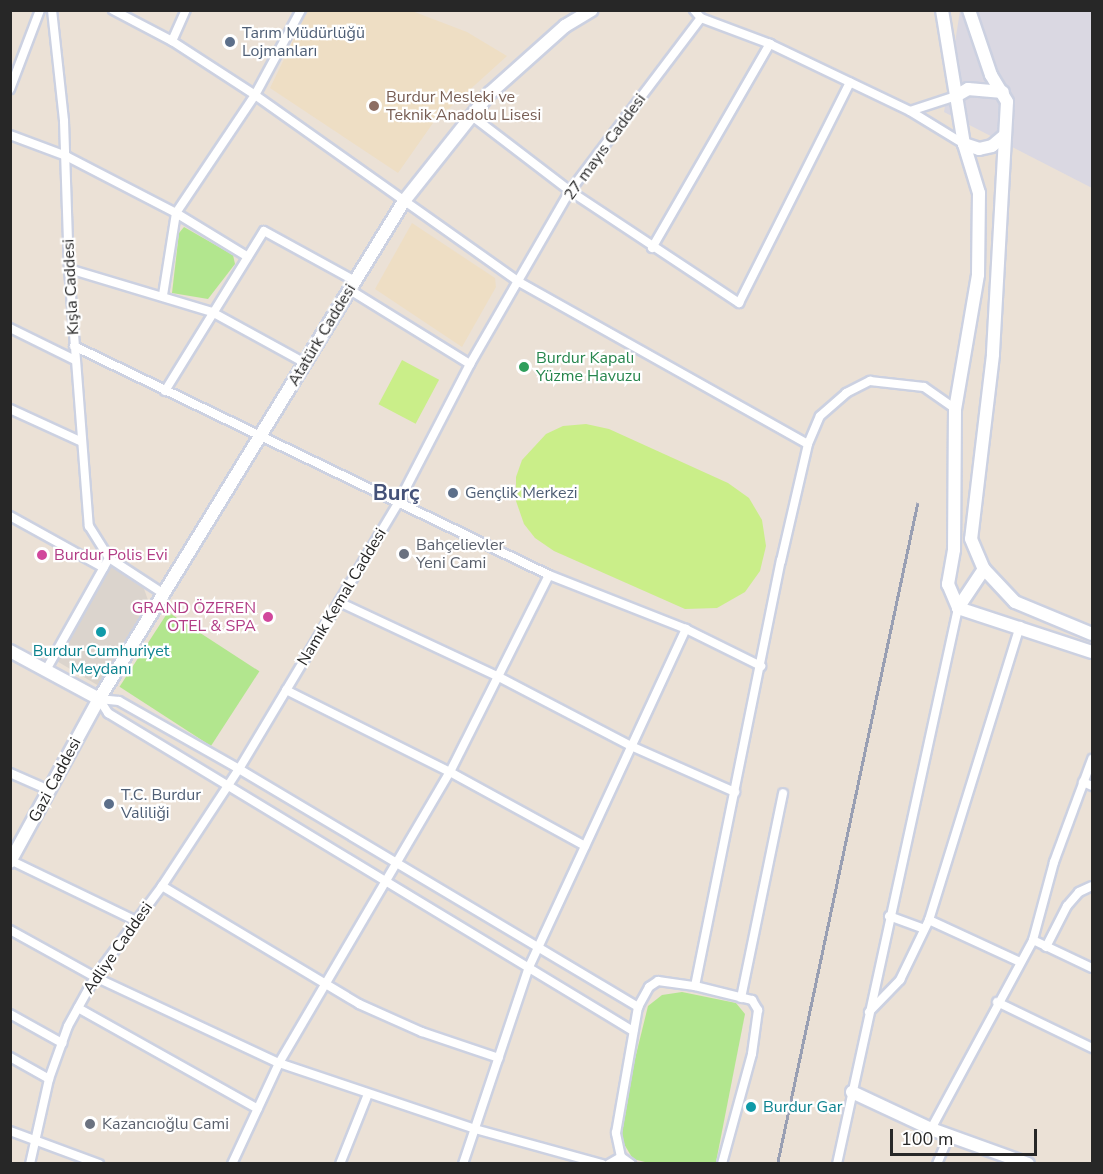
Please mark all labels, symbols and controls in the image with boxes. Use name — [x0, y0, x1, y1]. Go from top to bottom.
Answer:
place label: Tarım Müdürlüğü Lojmanları — [242, 23, 365, 61]
marker: Tarım Müdürlüğü Lojmanları — [223, 35, 237, 49]
place label: Burdur Mesleki ve Teknik Anadolu Lisesi — [386, 87, 541, 125]
street label: 27 mayıs Caddesi — [560, 90, 650, 204]
marker: Burdur Mesleki ve Teknik Anadolu Lisesi — [367, 99, 381, 113]
street label: Kışla Caddesi — [59, 238, 83, 336]
street label: Atatürk Caddesi — [284, 281, 360, 389]
place label: Burdur Kapalı Yüzme Havuzu — [536, 348, 641, 386]
marker: Burdur Kapalı Yüzme Havuzu — [517, 360, 531, 374]
district label: Burç — [373, 481, 419, 507]
place label: Gençlik Merkezi — [465, 483, 577, 503]
marker: Gençlik Merkezi — [446, 486, 460, 500]
street label: Namık Kemal Caddesi — [293, 525, 391, 669]
place label: Bahçelievler Yeni Cami — [416, 535, 504, 573]
place label: Burdur Polis Evi — [54, 545, 168, 565]
marker: Bahçelievler Yeni Cami — [397, 547, 411, 561]
marker: Burdur Polis Evi — [35, 548, 49, 562]
place label: GRAND ÖZEREN OTEL & SPA — [132, 598, 256, 636]
marker: GRAND ÖZEREN OTEL & SPA — [261, 610, 275, 624]
marker: Burdur Cumhuriyet Meydanı — [94, 625, 108, 639]
place label: Burdur Cumhuriyet Meydanı — [33, 641, 169, 679]
street label: Gazi Caddesi — [25, 734, 85, 826]
place label: T.C. Burdur Valiliği — [121, 785, 201, 823]
marker: T.C. Burdur Valiliği — [102, 797, 116, 811]
street label: Adliye Caddesi — [79, 898, 157, 998]
place label: Burdur Gar — [763, 1097, 842, 1117]
marker: Burdur Gar — [744, 1100, 758, 1114]
place label: Kazancıoğlu Cami — [102, 1114, 229, 1134]
marker: Kazancıoğlu Cami — [83, 1117, 97, 1131]
scale bar — [893, 1117, 1040, 1155]
text: 100 m — [901, 1127, 953, 1151]

